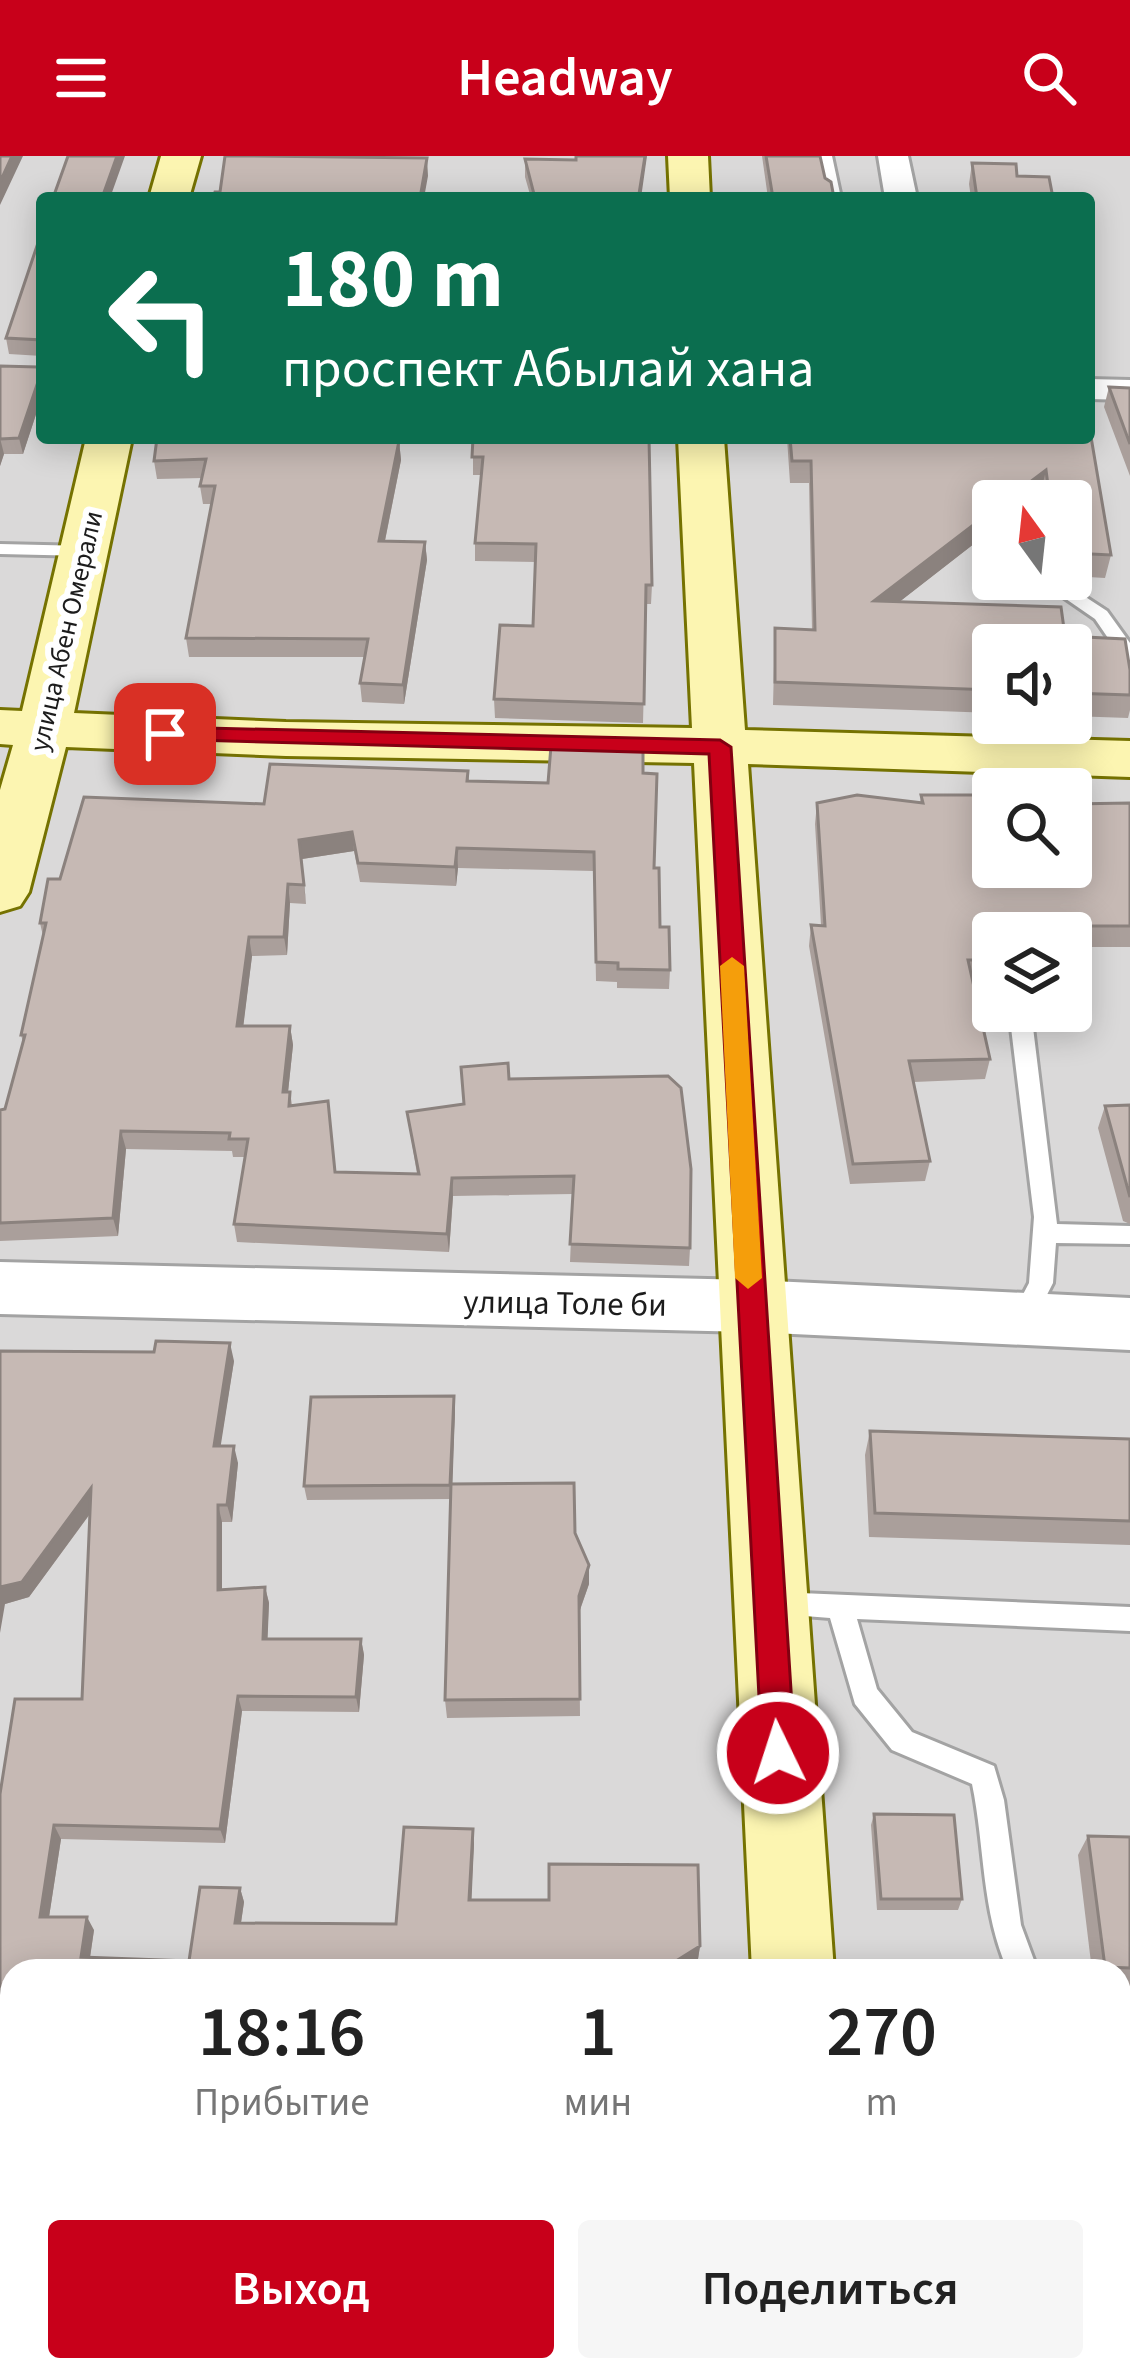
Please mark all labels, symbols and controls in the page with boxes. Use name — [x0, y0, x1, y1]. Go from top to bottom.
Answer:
text: Headway — [457, 40, 673, 117]
icon: menu — [48, 45, 114, 111]
icon: search — [1016, 45, 1082, 111]
text: 180 m — [282, 220, 504, 340]
icon: left — [84, 240, 240, 396]
text: проспект Абылай хана — [282, 331, 814, 408]
north arrow — [972, 480, 1092, 600]
map controls — [972, 480, 1092, 1032]
street label: улица Абен Омерали — [20, 507, 113, 755]
button: sound — [972, 624, 1092, 744]
pin — [114, 683, 216, 785]
icon: arrive — [132, 701, 198, 767]
button: search — [972, 768, 1092, 888]
button: layers — [972, 912, 1092, 1032]
street label: улица Толе би — [463, 1278, 667, 1329]
position arrow — [715, 1690, 841, 1816]
text: 18:16 — [198, 1981, 366, 2084]
text: 1 — [579, 1981, 616, 2084]
text: 270 — [826, 1981, 937, 2084]
text: Прибытие — [194, 2075, 370, 2131]
text: мин — [564, 2075, 632, 2131]
text: m — [865, 2075, 898, 2131]
button: Выход — [48, 2220, 554, 2358]
button: Поделиться — [578, 2220, 1083, 2358]

